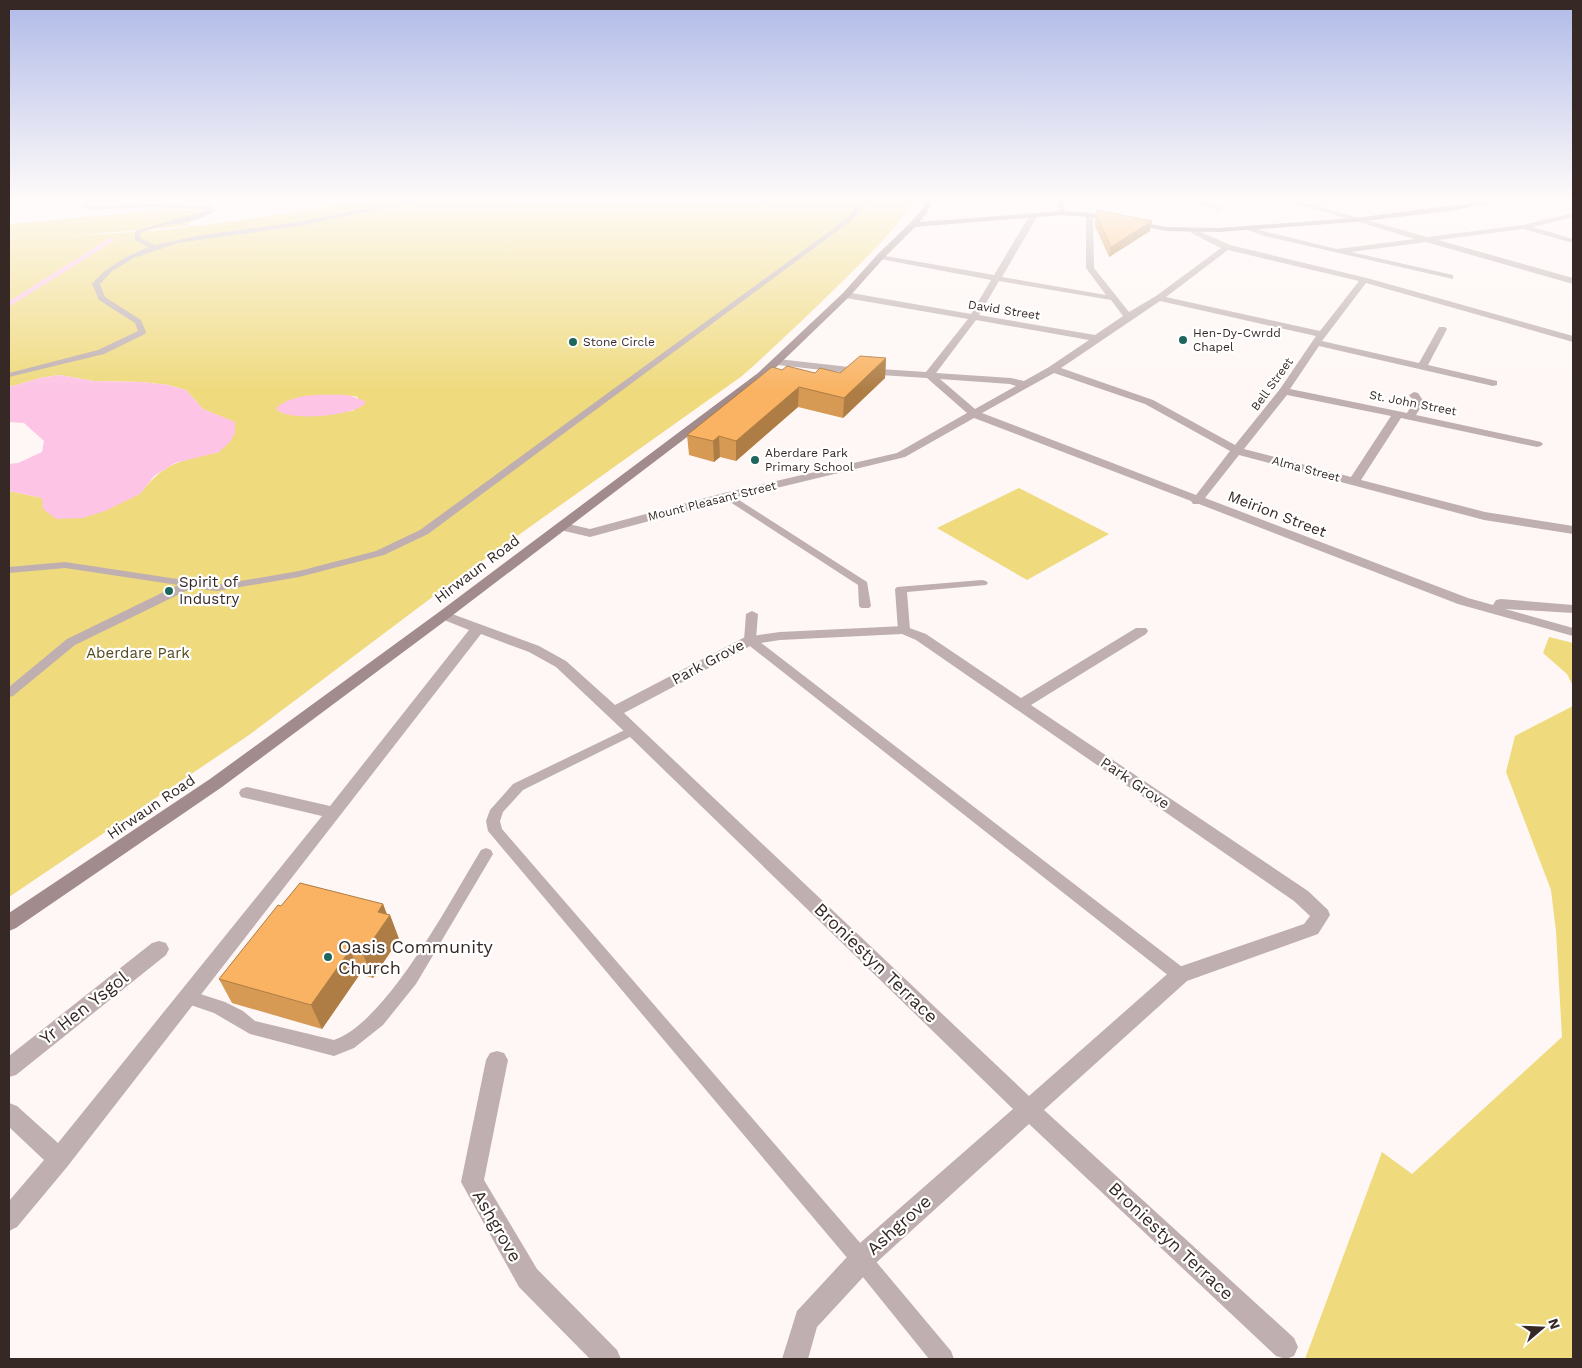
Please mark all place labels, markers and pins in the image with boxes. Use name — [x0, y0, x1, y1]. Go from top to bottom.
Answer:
place label: Hen-Dy-Cwrdd Chapel — [1193, 326, 1281, 354]
marker: Hen-Dy-Cwrdd Chapel — [1177, 334, 1189, 346]
place label: Stone Circle — [583, 335, 655, 349]
marker: Stone Circle — [567, 336, 579, 348]
place label: Aberdare Park Primary School — [765, 446, 854, 474]
marker: Aberdare Park Primary School — [749, 454, 761, 466]
place label: Spirit of Industry — [179, 573, 240, 608]
marker: Spirit of Industry — [163, 585, 175, 597]
place label: Oasis Community Church — [338, 936, 494, 978]
marker: Oasis Community Church — [322, 951, 334, 963]

